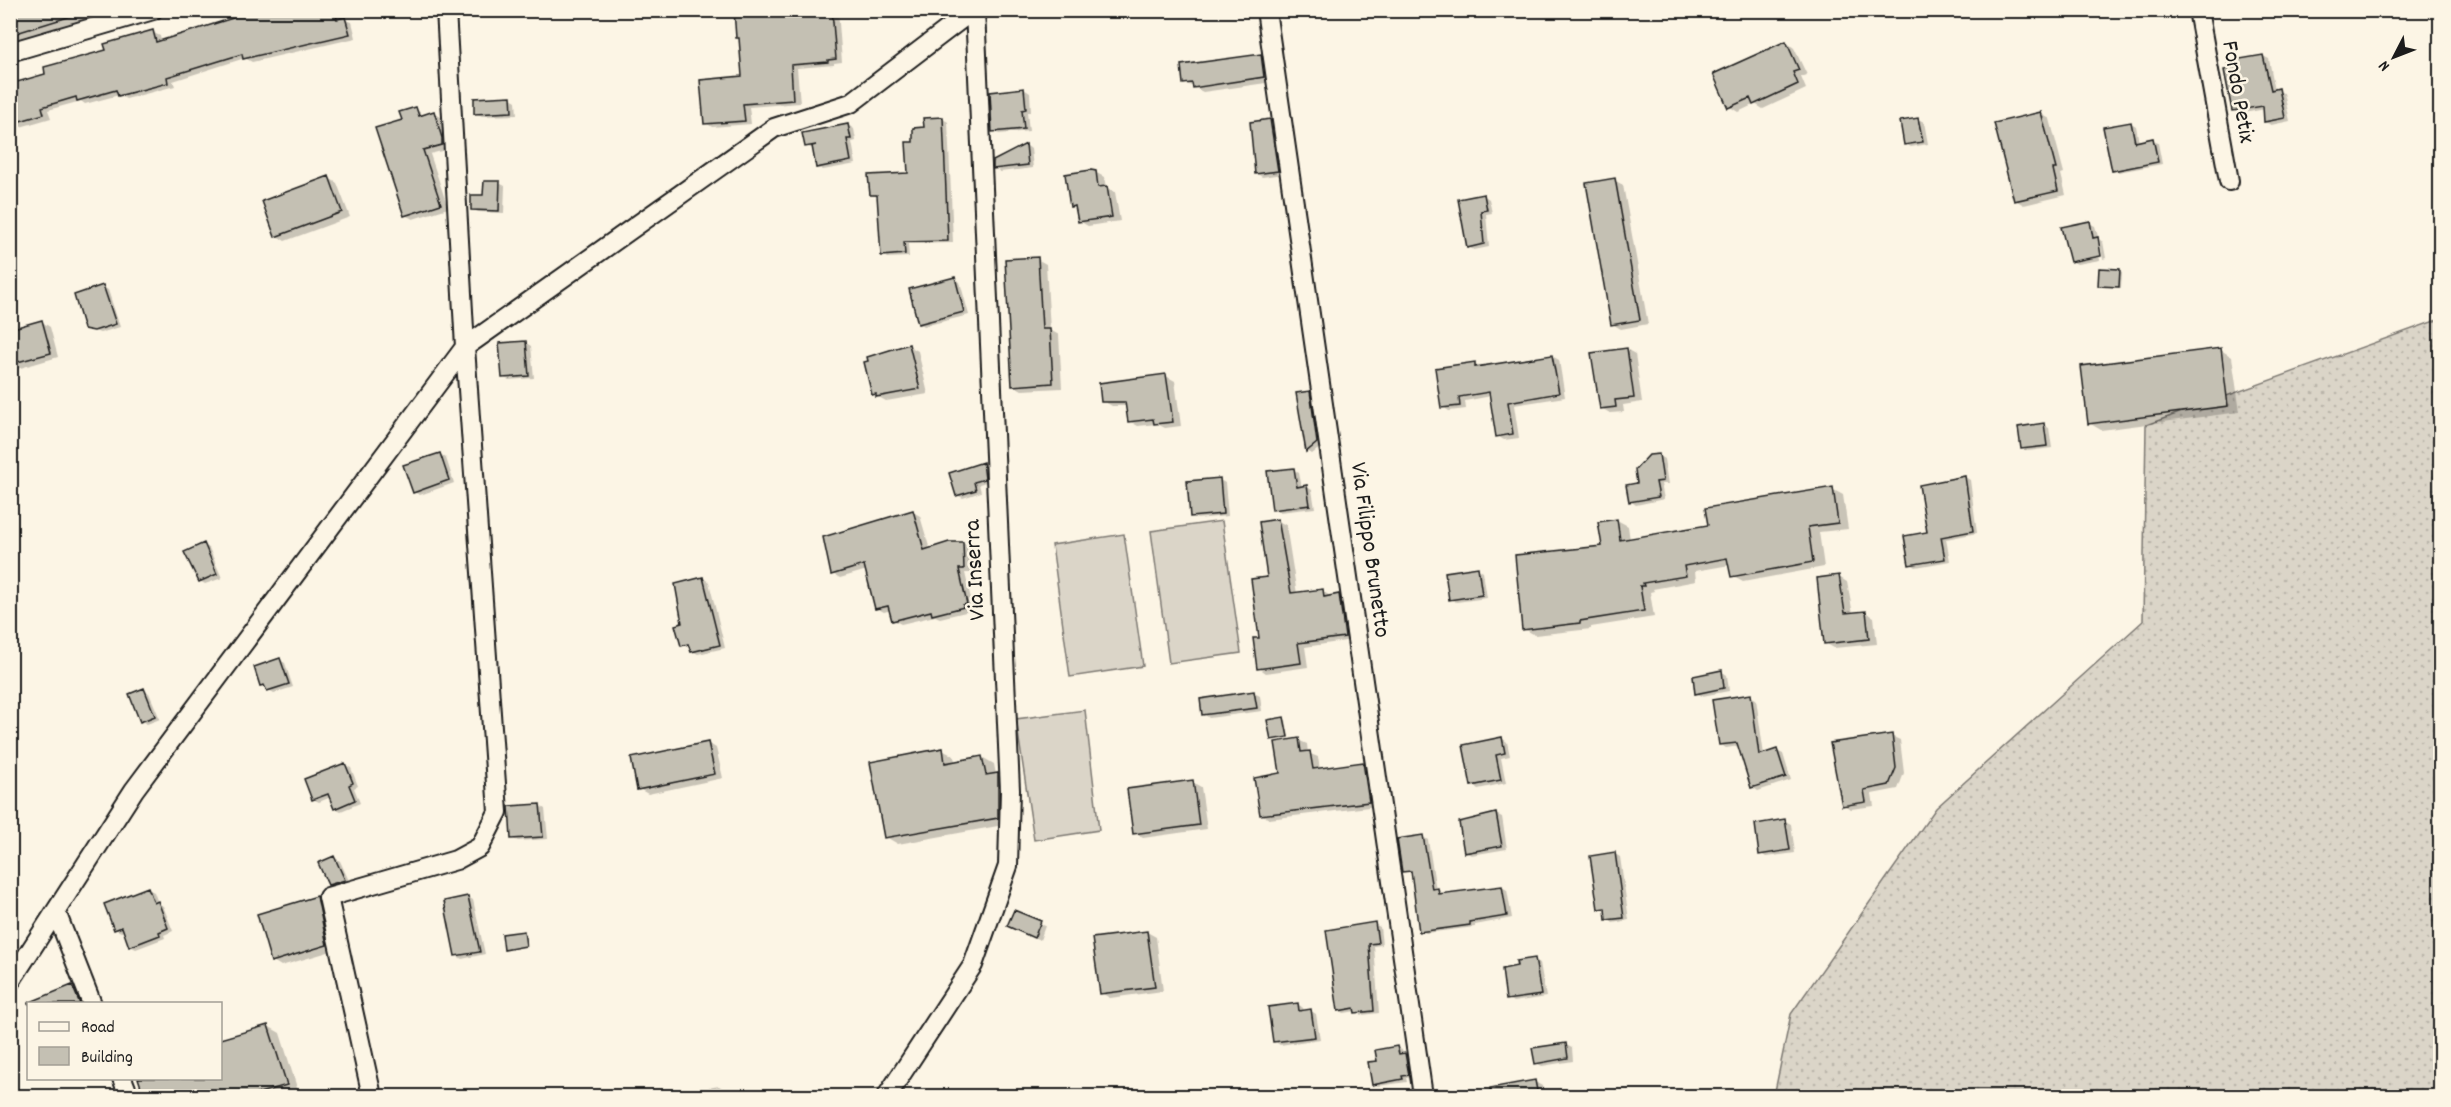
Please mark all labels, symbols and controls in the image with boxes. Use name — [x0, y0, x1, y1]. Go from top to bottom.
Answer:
north arrow — [2364, 27, 2424, 87]
street label: Fondo Petix — [2211, 38, 2263, 146]
text: N — [2373, 55, 2396, 76]
street label: Via Filippo Brunetto — [1340, 460, 1398, 640]
street label: Via Inserra — [956, 518, 996, 621]
legend — [27, 1002, 222, 1080]
text: Road — [81, 1016, 115, 1041]
text: Building — [81, 1046, 133, 1071]

